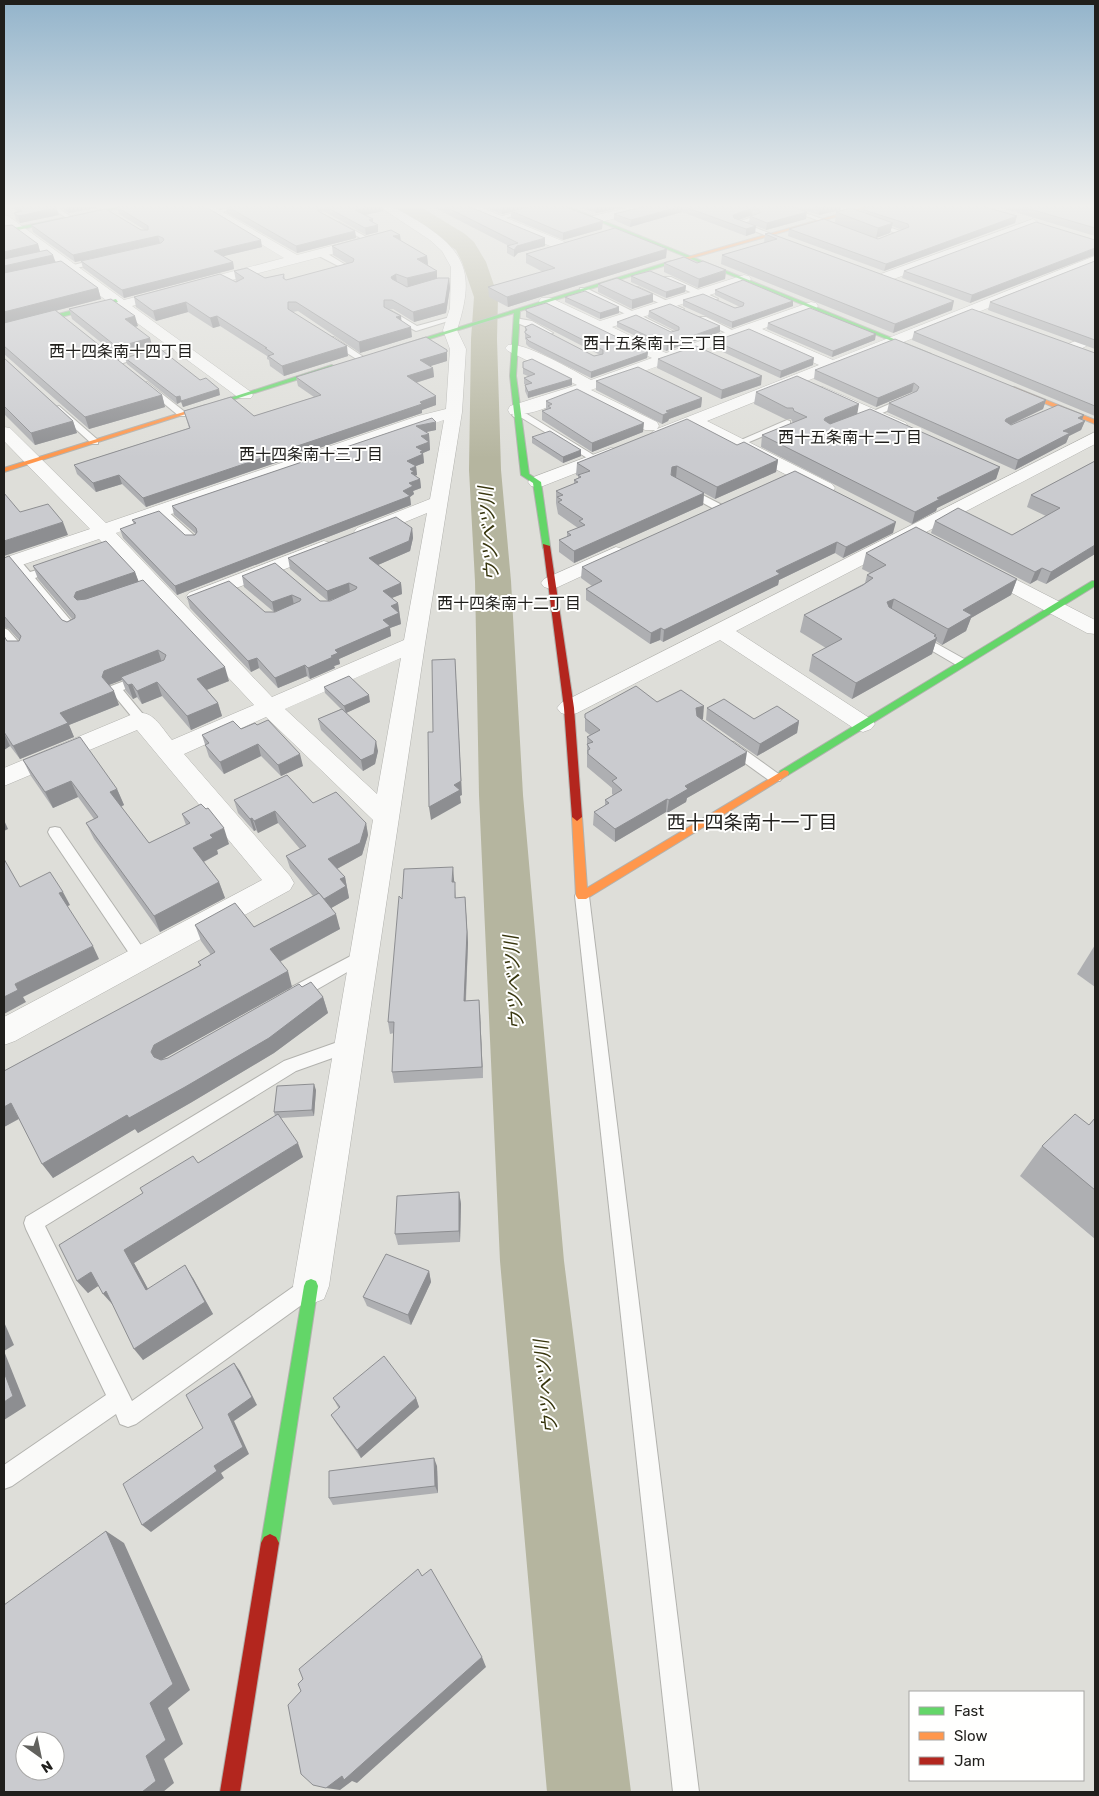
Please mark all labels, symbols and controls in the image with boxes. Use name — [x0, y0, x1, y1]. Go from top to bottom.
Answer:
district label: 西十五条南十三丁目 — [583, 334, 727, 353]
district label: 西十四条南十四丁目 — [49, 342, 193, 361]
district label: 西十五条南十二丁目 — [778, 428, 922, 447]
district label: 西十四条南十三丁目 — [239, 445, 383, 464]
water label: ウツベツ川 — [474, 484, 504, 582]
district label: 西十四条南十二丁目 — [437, 594, 581, 613]
district label: 西十四条南十一丁目 — [666, 811, 838, 834]
water label: ウツベツ川 — [499, 933, 529, 1031]
water label: ウツベツ川 — [529, 1337, 562, 1435]
legend — [909, 1691, 1084, 1781]
text: Fast — [954, 1702, 984, 1720]
text: Slow — [954, 1727, 987, 1745]
north arrow — [15, 1731, 65, 1781]
text: Jam — [954, 1752, 985, 1770]
text: N — [38, 1757, 56, 1776]

